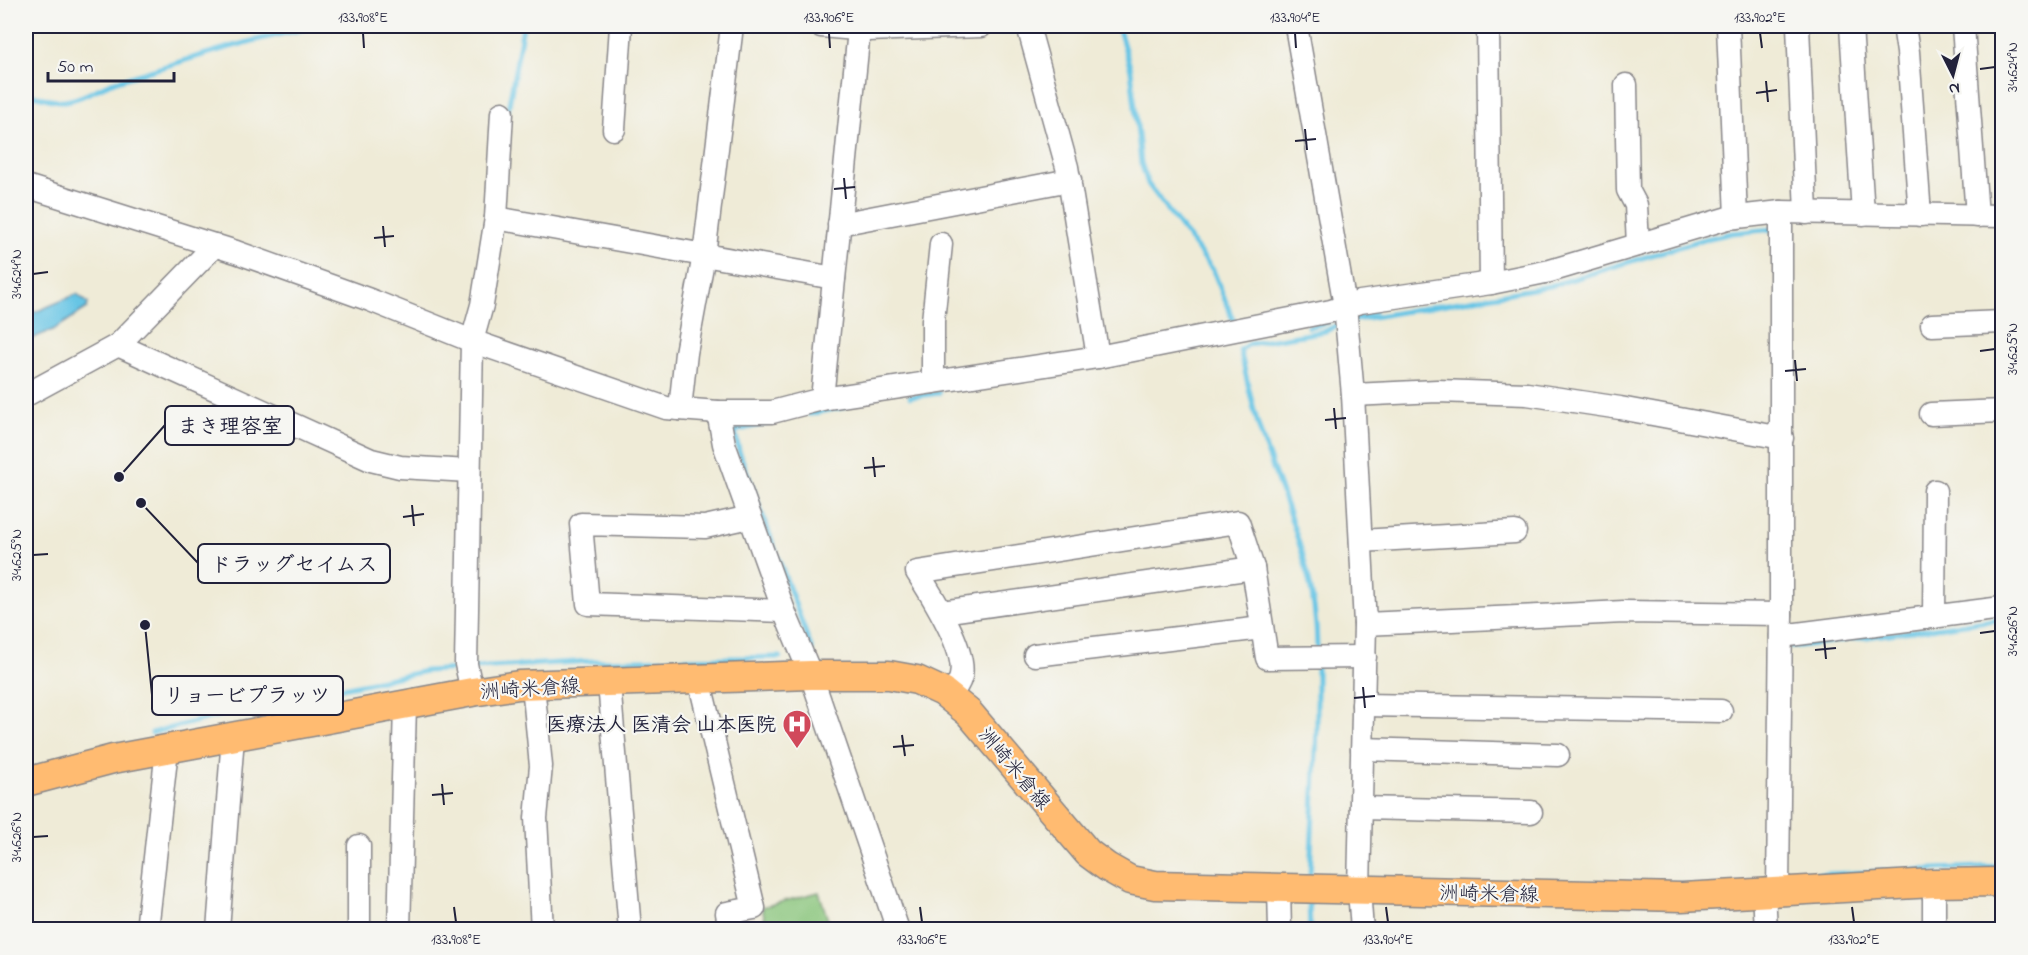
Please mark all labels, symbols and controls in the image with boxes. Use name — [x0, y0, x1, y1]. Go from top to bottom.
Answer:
text: 133.908°E — [338, 7, 388, 29]
text: 133.906°E — [804, 7, 854, 29]
text: 133.904°E — [1270, 7, 1320, 29]
text: 133.902°E — [1734, 7, 1786, 29]
text: 34.624°N — [2002, 42, 2024, 92]
scale bar — [48, 45, 174, 83]
north arrow — [1923, 45, 1983, 105]
text: 50 m — [57, 55, 94, 81]
text: N — [1948, 75, 1961, 100]
text: 34.624°N — [6, 249, 28, 299]
text: 34.625°N — [2002, 323, 2024, 375]
callout: まき理容室 — [165, 406, 294, 445]
text: まき理容室 — [178, 413, 283, 443]
text: 34.625°N — [6, 529, 28, 581]
callout: ドラッグセイムス — [198, 544, 390, 583]
text: ドラッグセイムス — [210, 551, 378, 581]
text: 34.626°N — [2002, 606, 2024, 656]
street label: 洲崎米倉線 — [479, 673, 581, 708]
callout: リョービプラッツ — [152, 676, 343, 715]
text: リョービプラッツ — [164, 682, 330, 712]
hospital icon: 医療法人 医清会 山本医院 — [781, 708, 813, 750]
place label: 医療法人 医清会 山本医院 — [546, 712, 776, 741]
street label: 洲崎米倉線 — [970, 722, 1056, 817]
text: 34.626°N — [6, 812, 28, 862]
street label: 洲崎米倉線 — [1439, 880, 1539, 911]
text: 133.908°E — [431, 929, 481, 951]
text: 133.906°E — [897, 929, 947, 951]
text: 133.904°E — [1363, 929, 1413, 951]
text: 133.902°E — [1828, 929, 1880, 951]

